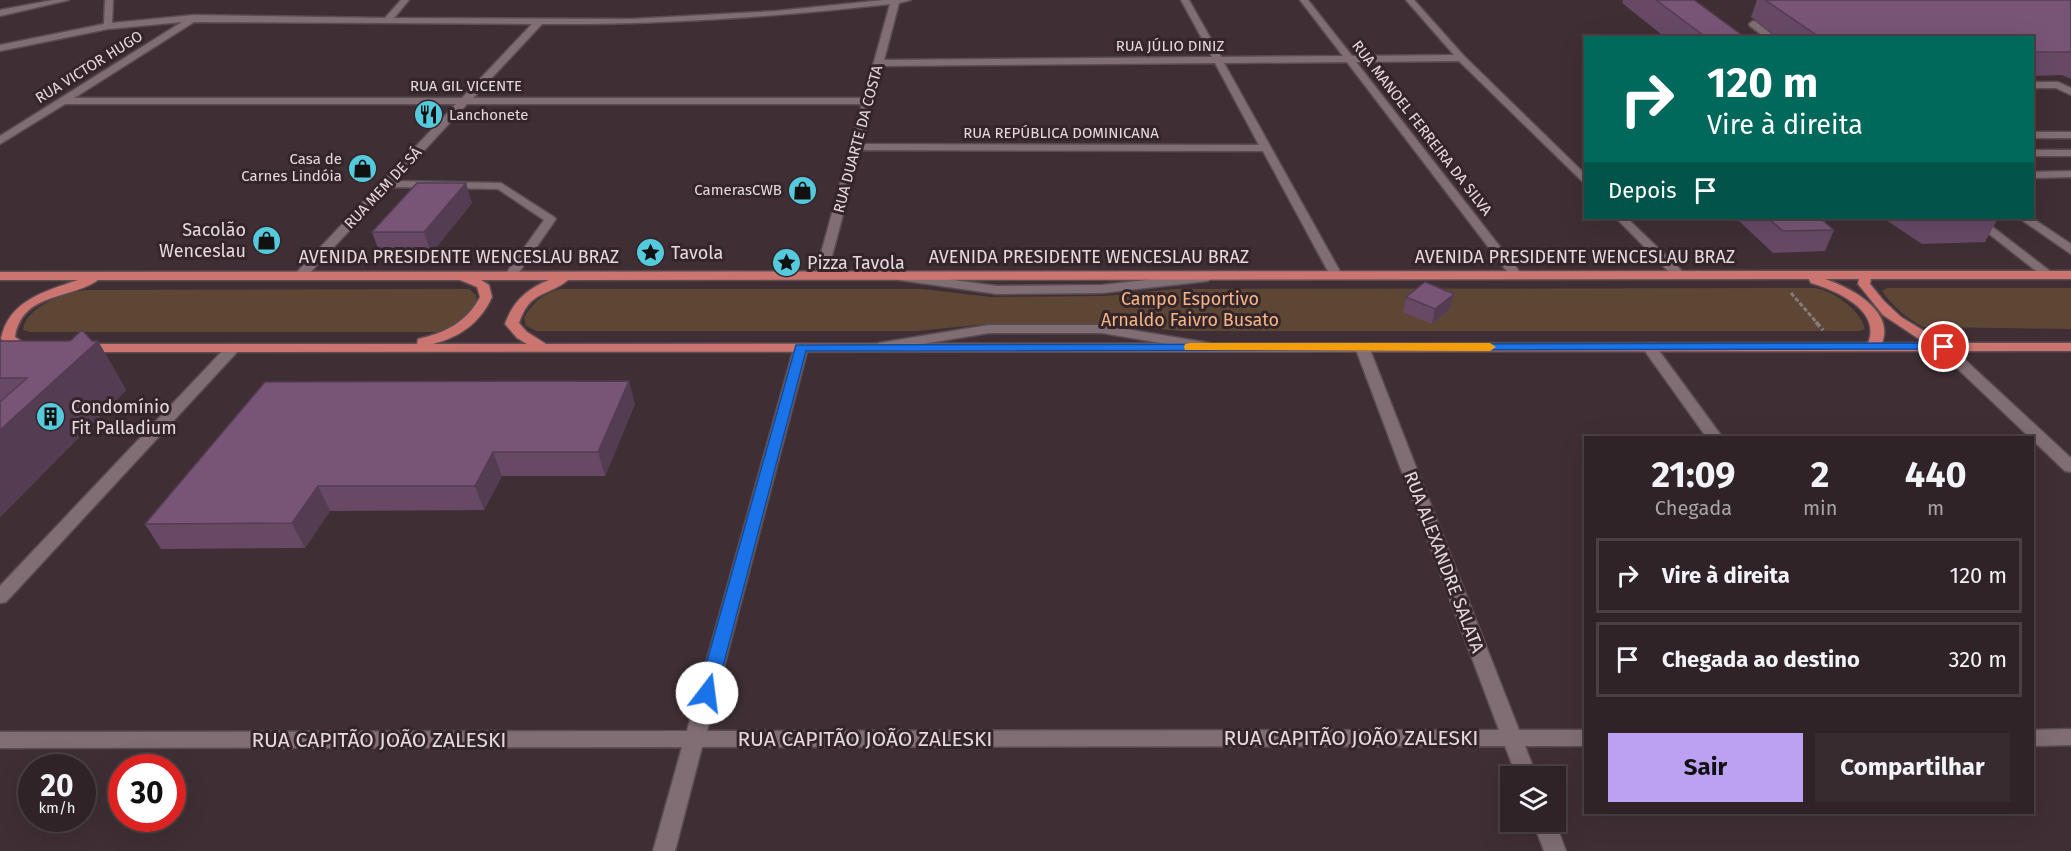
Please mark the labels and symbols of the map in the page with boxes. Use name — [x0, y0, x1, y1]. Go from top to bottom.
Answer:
street label: RUA VICTOR HUGO — [32, 27, 146, 107]
street label: RUA JÚLIO DINIZ — [1116, 37, 1224, 55]
street label: RUA MANOEL FERREIRA DA SILVA — [1348, 37, 1496, 219]
street label: RUA DUARTE DA COSTA — [830, 63, 886, 215]
street label: RUA GIL VICENTE — [410, 77, 522, 95]
restaurant icon: Lanchonete — [412, 99, 444, 131]
place label: Lanchonete — [449, 106, 528, 124]
street label: RUA REPÚBLICA DOMINICANA — [963, 124, 1159, 142]
street label: RUA MEM DE SÁ — [341, 143, 426, 233]
place label: Casa de Carnes Lindóia — [241, 150, 342, 185]
shop icon: Casa de Carnes Lindóia — [347, 152, 379, 184]
shop icon: CamerasCWB — [787, 174, 819, 206]
place label: CamerasCWB — [694, 181, 782, 199]
place label: Sacolão Wenceslau — [159, 219, 246, 262]
shop icon: Sacolão Wenceslau — [251, 224, 283, 256]
place icon: Tavola — [634, 237, 666, 269]
place label: Tavola — [671, 242, 723, 264]
street label: AVENIDA PRESIDENTE WENCESLAU BRAZ — [299, 246, 619, 268]
street label: AVENIDA PRESIDENTE WENCESLAU BRAZ — [929, 246, 1249, 268]
street label: AVENIDA PRESIDENTE WENCESLAU BRAZ — [1415, 246, 1735, 268]
place icon: Pizza Tavola — [770, 247, 802, 279]
place label: Pizza Tavola — [807, 252, 905, 274]
park label: Campo Esportivo Arnaldo Faivro Busato — [1101, 288, 1279, 331]
pin — [1918, 321, 1969, 372]
place label: Condomínio Fit Palladium — [71, 396, 177, 439]
building icon: Condomínio Fit Palladium — [34, 401, 66, 433]
street label: RUA ALEXANDRE SALATA — [1399, 468, 1489, 657]
position arrow — [675, 661, 739, 725]
street label: RUA CAPITÃO JOÃO ZALESKI — [1224, 725, 1478, 751]
street label: RUA CAPITÃO JOÃO ZALESKI — [738, 726, 992, 752]
street label: RUA CAPITÃO JOÃO ZALESKI — [252, 727, 506, 753]
speed limit sign: 30 — [108, 754, 186, 832]

